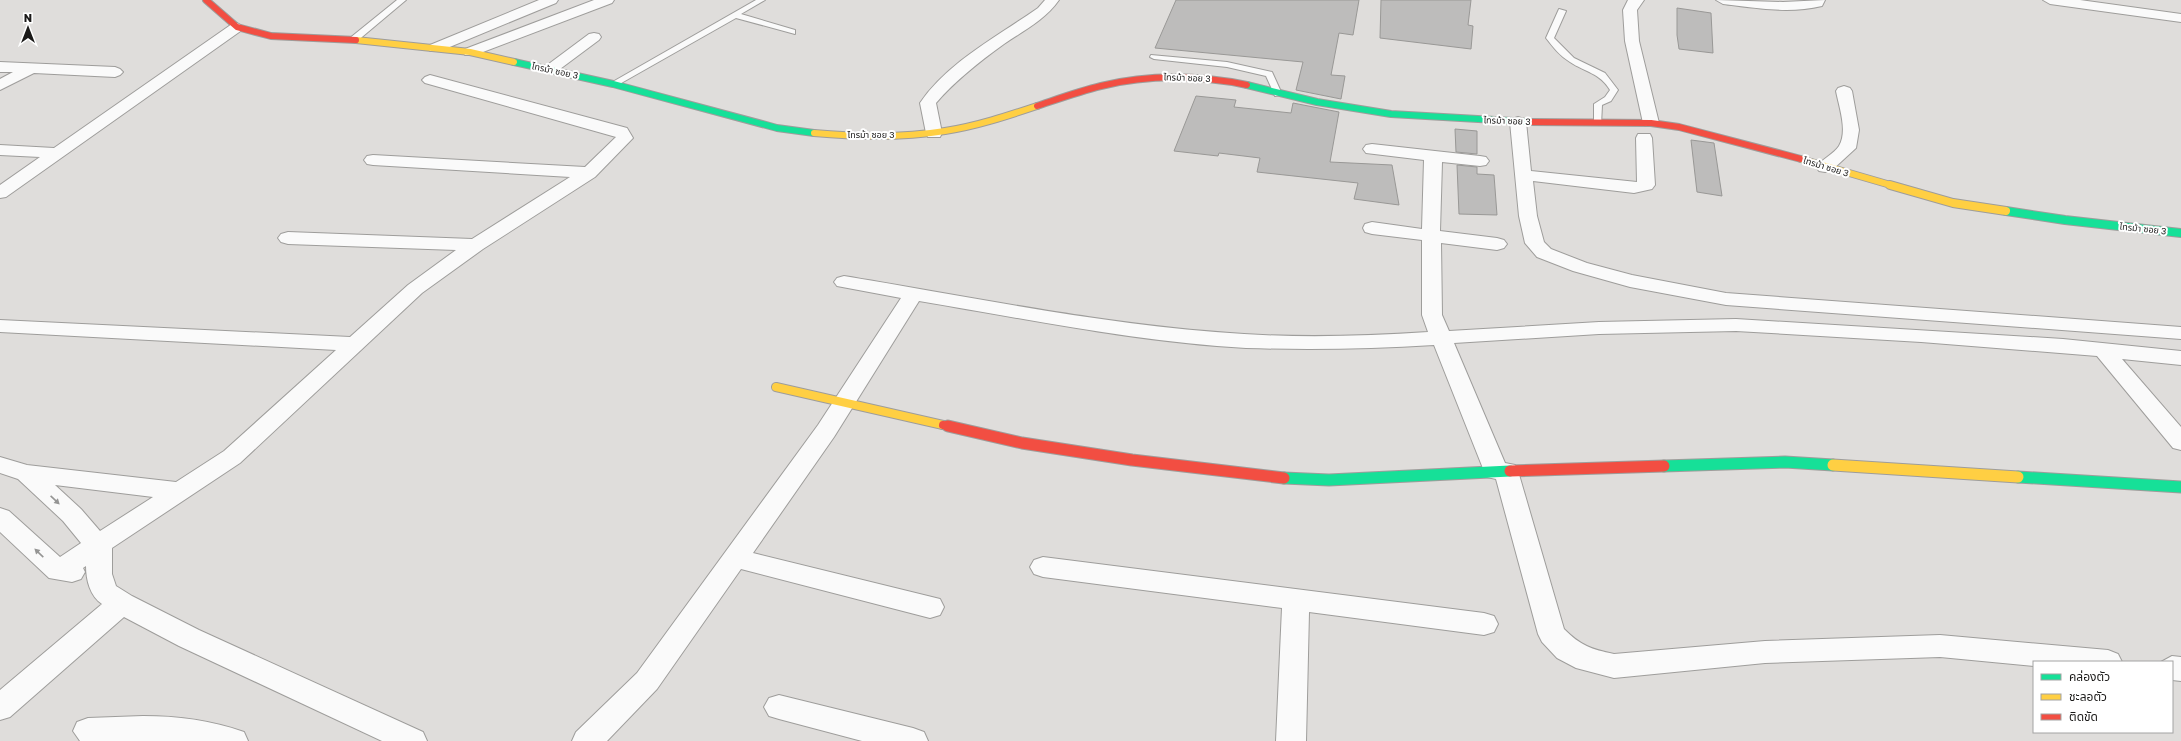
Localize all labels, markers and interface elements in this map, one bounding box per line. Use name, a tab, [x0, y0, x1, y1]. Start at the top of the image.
north arrow	[8, 8, 48, 48]
text: N	[24, 11, 32, 24]
street label: ไทรม้า ซอย 3	[530, 60, 579, 81]
street label: ไทรม้า ซอย 3	[1162, 71, 1211, 84]
street label: ไทรม้า ซอย 3	[1482, 114, 1531, 127]
street label: ไทรม้า ซอย 3	[846, 129, 895, 140]
street label: ไทรม้า ซอย 3	[1801, 154, 1850, 179]
street label: ไทรม้า ซอย 3	[2118, 220, 2167, 236]
one-way arrow	[50, 495, 60, 504]
one-way arrow	[34, 548, 44, 558]
legend	[2033, 661, 2173, 733]
text: คล่องตัว	[2069, 669, 2110, 684]
text: ชะลอตัว	[2069, 689, 2107, 704]
text: ติดขัด	[2069, 709, 2098, 724]

